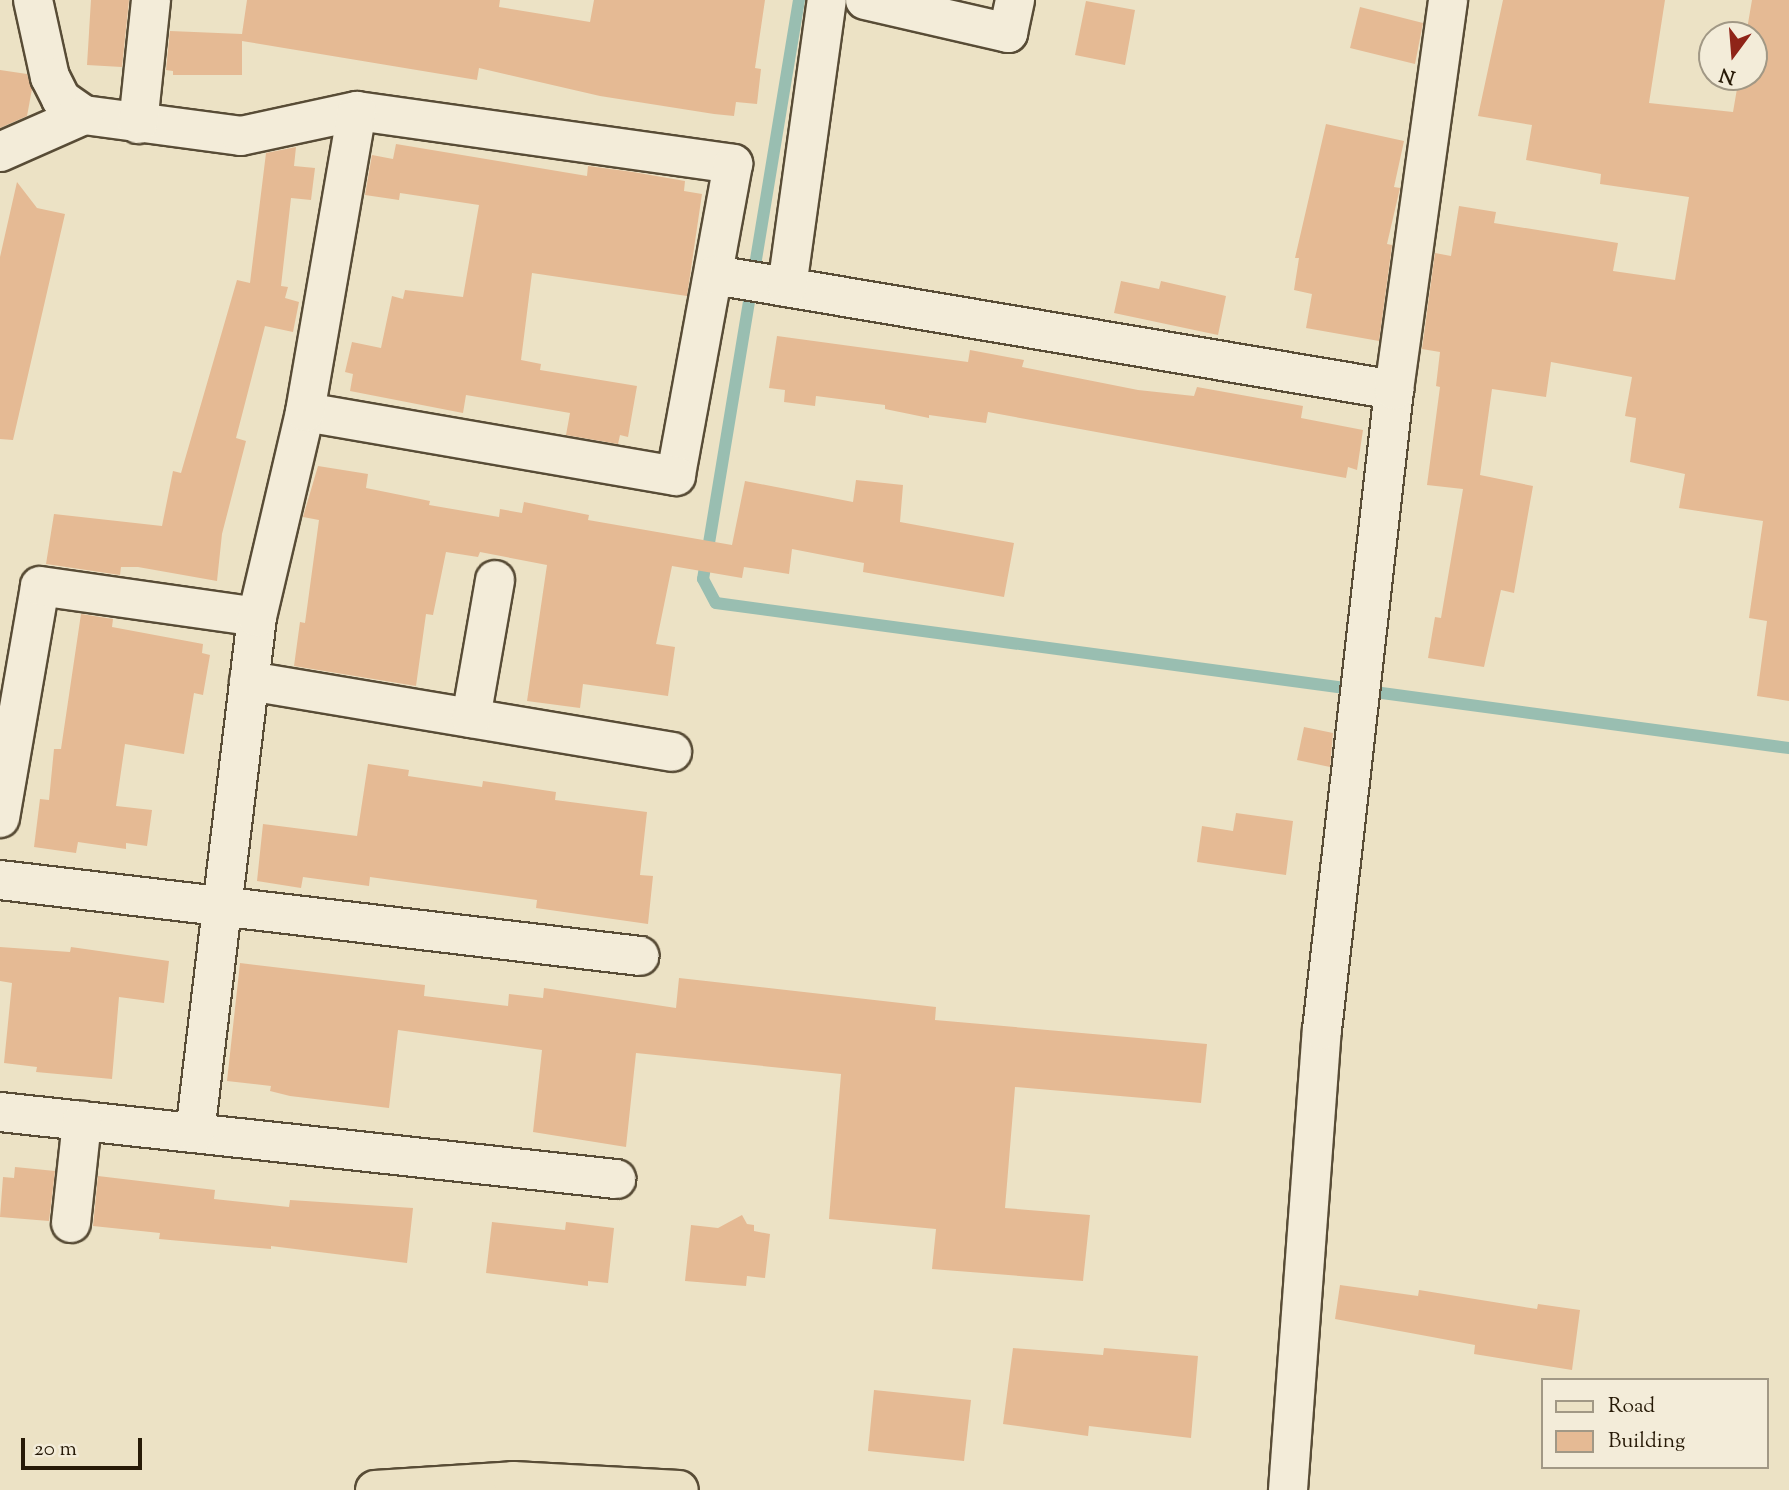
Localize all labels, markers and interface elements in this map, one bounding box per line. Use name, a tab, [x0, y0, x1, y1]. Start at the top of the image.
north arrow	[1698, 21, 1768, 91]
text: N	[1717, 60, 1739, 90]
legend	[1540, 1378, 1768, 1469]
text: Road	[1608, 1392, 1655, 1422]
scale bar	[24, 1424, 145, 1468]
text: Building	[1608, 1427, 1685, 1457]
text: 20 m	[34, 1435, 77, 1465]

